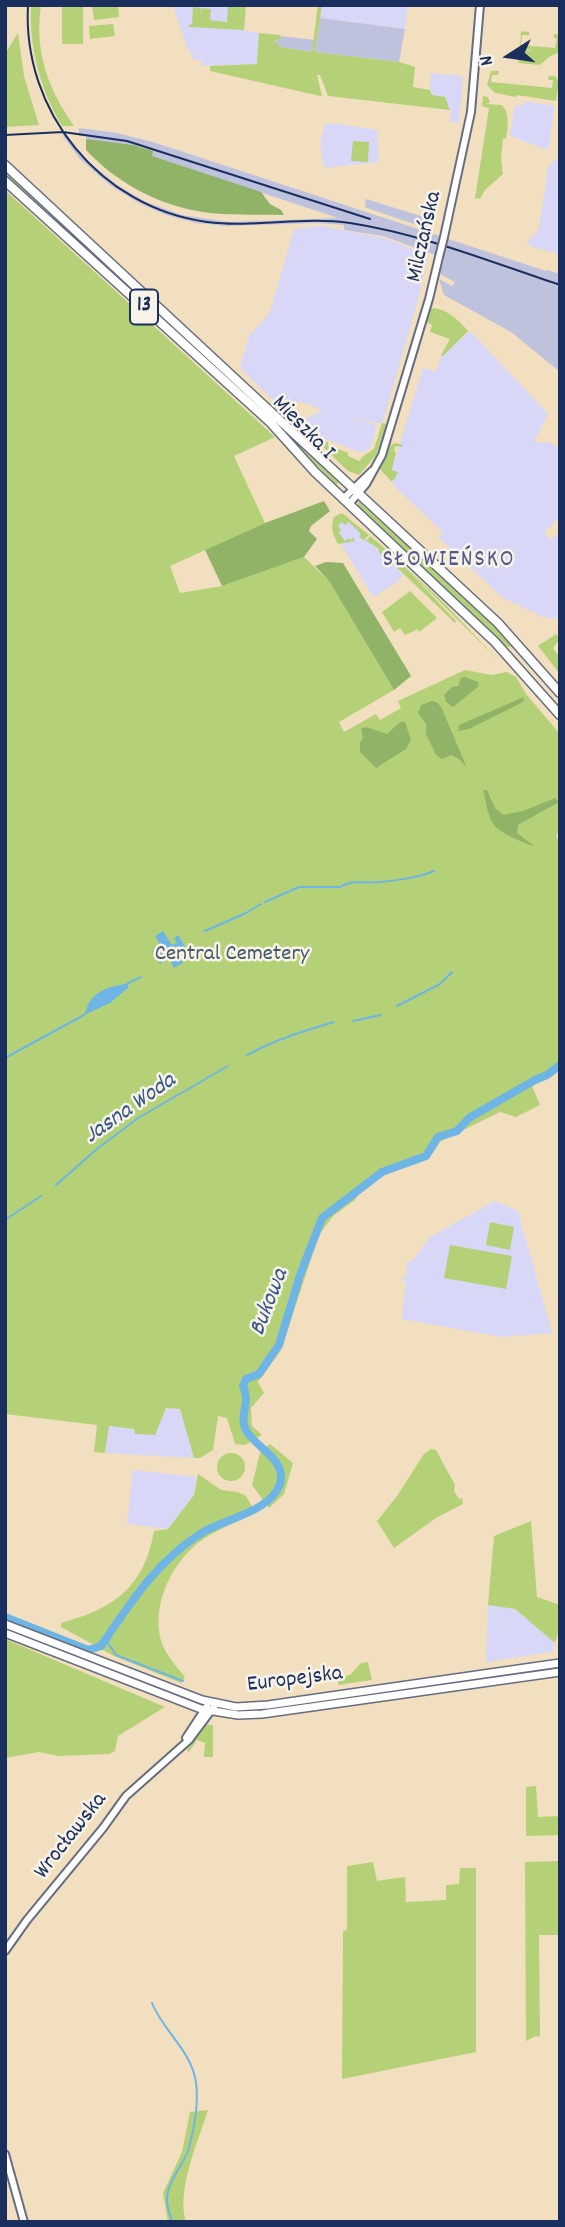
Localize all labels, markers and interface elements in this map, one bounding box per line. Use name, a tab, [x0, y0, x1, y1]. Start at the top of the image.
north arrow	[474, 21, 544, 91]
text: N	[474, 53, 502, 68]
street label: Milczańska	[402, 189, 450, 285]
road number: 13	[130, 290, 158, 324]
street label: Mieszka I	[265, 391, 339, 467]
district label: SŁOWIEŃSKO	[384, 548, 514, 576]
park label: Central Cemetery	[155, 942, 309, 970]
water label: Jasna Woda	[80, 1068, 182, 1152]
water label: Bukowa	[245, 1266, 297, 1340]
street label: Europejska	[246, 1661, 344, 1701]
street label: Wrocławska	[30, 1788, 114, 1886]

